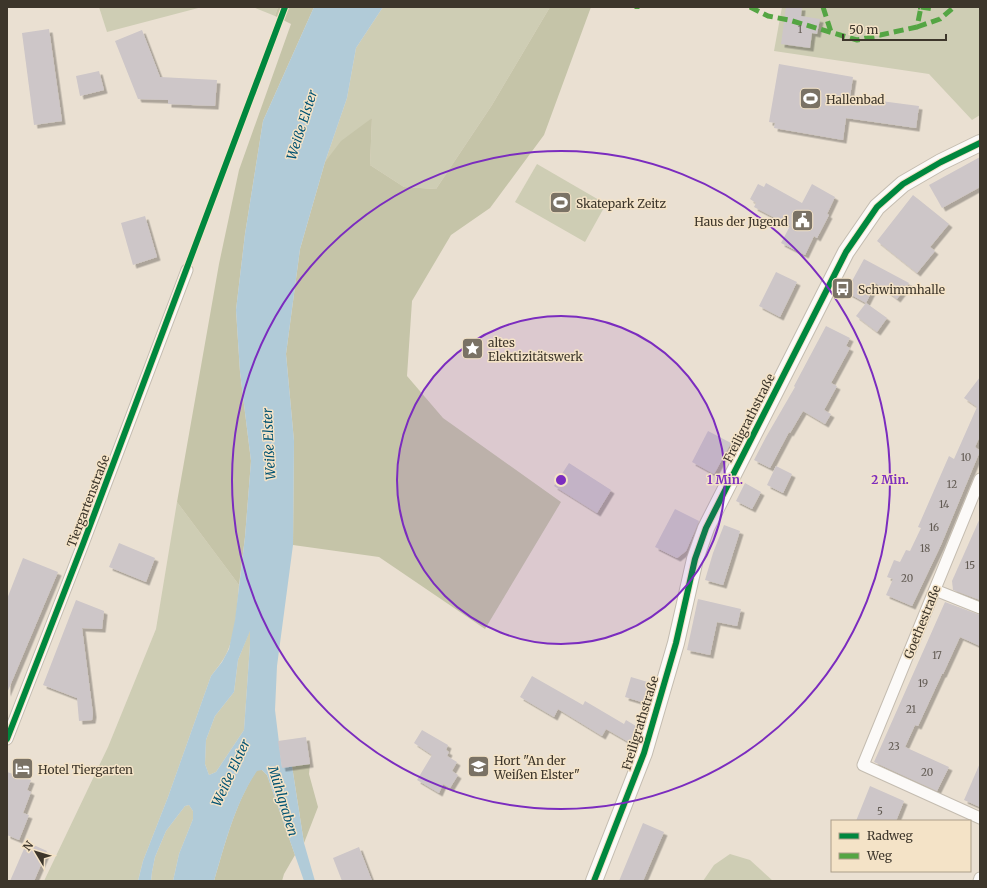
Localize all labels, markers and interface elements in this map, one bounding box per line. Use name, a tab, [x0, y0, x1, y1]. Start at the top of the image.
scale bar	[843, 16, 946, 42]
text: 50 m	[849, 22, 878, 37]
house number: 1	[798, 23, 803, 36]
sports icon: Hallenbad	[798, 86, 824, 112]
water label: Weiße Elster	[283, 87, 321, 162]
place label: Hallenbad	[826, 92, 885, 107]
sports icon: Skatepark Zeitz	[548, 190, 574, 216]
place label: Skatepark Zeitz	[576, 196, 667, 211]
public building icon: Haus der Jugend	[790, 208, 816, 234]
place label: Haus der Jugend	[694, 214, 788, 229]
bus stop icon: Schwimmhalle	[830, 276, 856, 302]
place label: Schwimmhalle	[858, 282, 945, 297]
place label: altes Elektizitätswerk	[488, 335, 583, 364]
place icon: altes Elektizitätswerk	[459, 336, 485, 362]
street label: Freiligrathstraße	[720, 371, 778, 465]
water label: Weiße Elster	[259, 407, 279, 480]
house number: 10	[961, 451, 971, 464]
street label: Tiergartenstraße	[63, 453, 113, 549]
text: 1 Min.	[707, 472, 743, 487]
text: 2 Min.	[871, 472, 909, 487]
centre of rings	[554, 473, 568, 487]
house number: 12	[947, 478, 957, 491]
house number: 14	[939, 498, 949, 511]
house number: 16	[929, 521, 939, 534]
house number: 18	[920, 542, 930, 555]
house number: 15	[965, 559, 975, 572]
house number: 20	[901, 572, 913, 585]
street label: Goethestraße	[900, 583, 944, 661]
house number: 17	[932, 649, 942, 662]
street label: Freiligrathstraße	[619, 674, 661, 772]
house number: 19	[918, 677, 928, 690]
house number: 21	[906, 703, 917, 716]
water label: Weiße Elster	[208, 736, 254, 809]
house number: 23	[888, 740, 900, 753]
place label: Hort "An der Weißen Elster"	[493, 753, 580, 782]
school or university icon: Hort "An der Weißen Elster"	[466, 754, 492, 780]
hotel icon: Hotel Tiergarten	[10, 756, 36, 782]
place label: Hotel Tiergarten	[38, 762, 133, 777]
water label: Mühlgraben	[264, 763, 302, 838]
house number: 20	[921, 766, 933, 779]
house number: 5	[877, 805, 883, 818]
legend	[831, 820, 971, 872]
text: Radweg	[867, 828, 913, 843]
north arrow	[16, 832, 56, 872]
text: N	[20, 838, 36, 854]
text: Weg	[866, 848, 893, 863]

